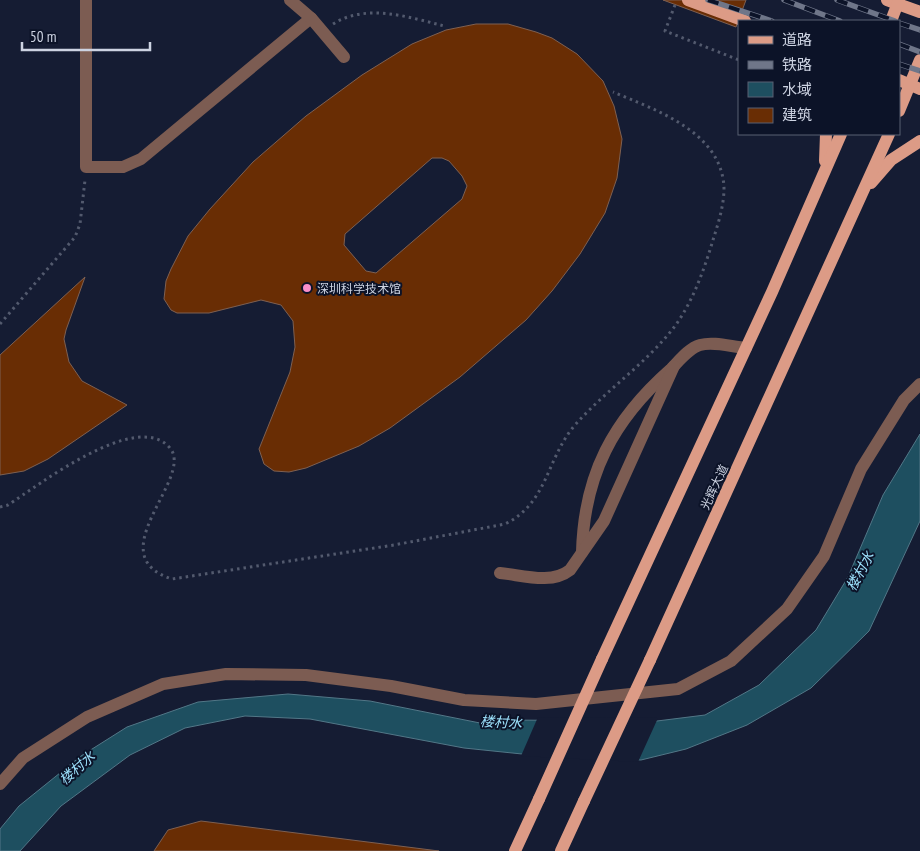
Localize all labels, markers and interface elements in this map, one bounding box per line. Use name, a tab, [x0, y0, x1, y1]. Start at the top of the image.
scale bar	[22, 20, 150, 52]
legend	[738, 20, 900, 135]
text: 50 m	[30, 27, 56, 46]
text: 道路	[782, 30, 812, 49]
text: 铁路	[782, 55, 812, 74]
text: 水域	[782, 80, 812, 99]
text: 建筑	[782, 105, 812, 124]
place label: 深圳科学技术馆	[317, 281, 401, 296]
marker: 深圳科学技术馆	[301, 282, 313, 294]
street label: 光辉大道	[697, 462, 731, 512]
water label: 楼村水	[842, 547, 878, 594]
water label: 楼村水	[480, 712, 523, 732]
water label: 楼村水	[55, 747, 100, 789]

